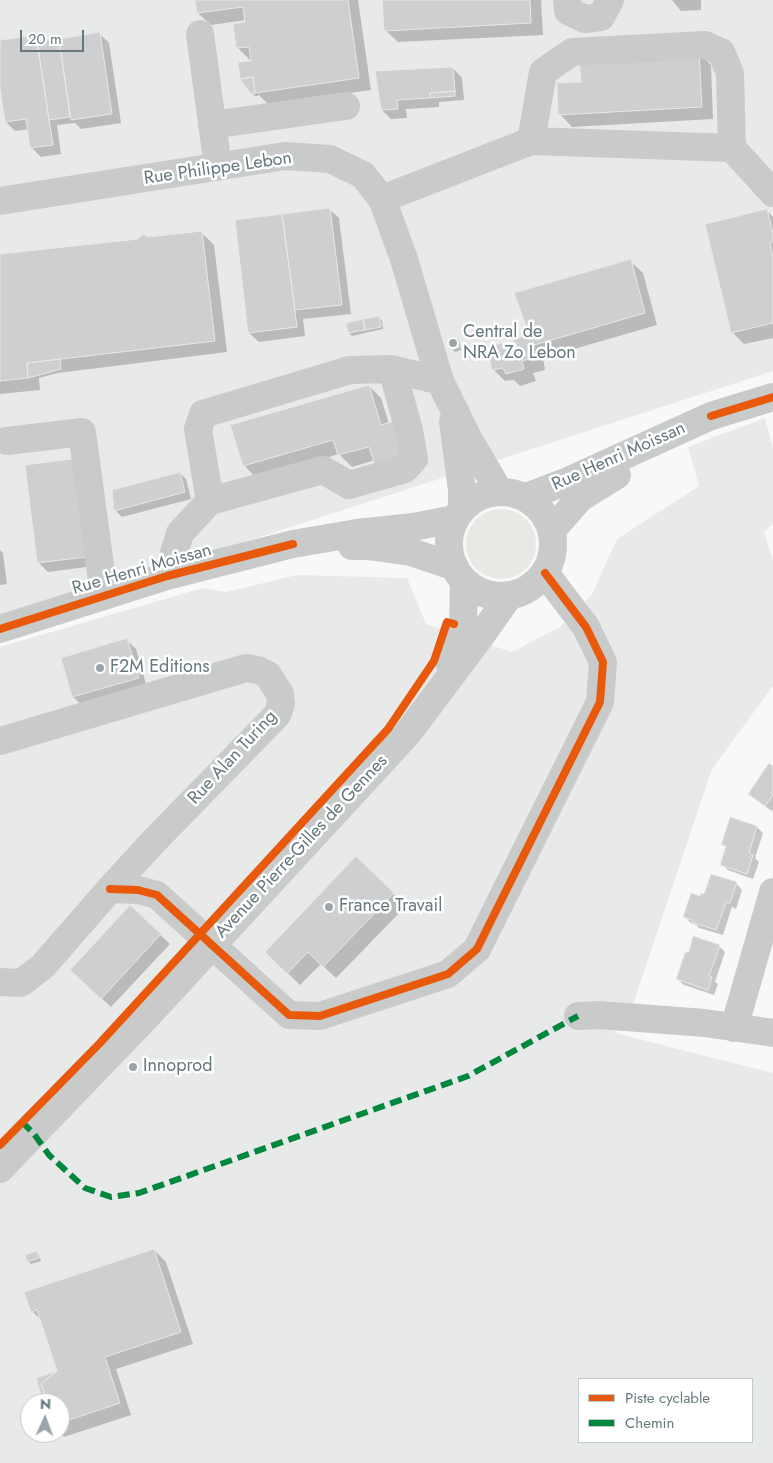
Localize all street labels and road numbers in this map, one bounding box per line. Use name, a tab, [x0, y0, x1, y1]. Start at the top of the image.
street label: Rue Philippe Lebon	[143, 148, 293, 190]
street label: Rue Henri Moissan	[549, 418, 689, 496]
street label: Rue Henri Moissan	[70, 540, 214, 600]
street label: Rue Alan Turing	[184, 707, 282, 809]
street label: Avenue Pierre-Gilles de Gennes	[211, 751, 393, 943]

